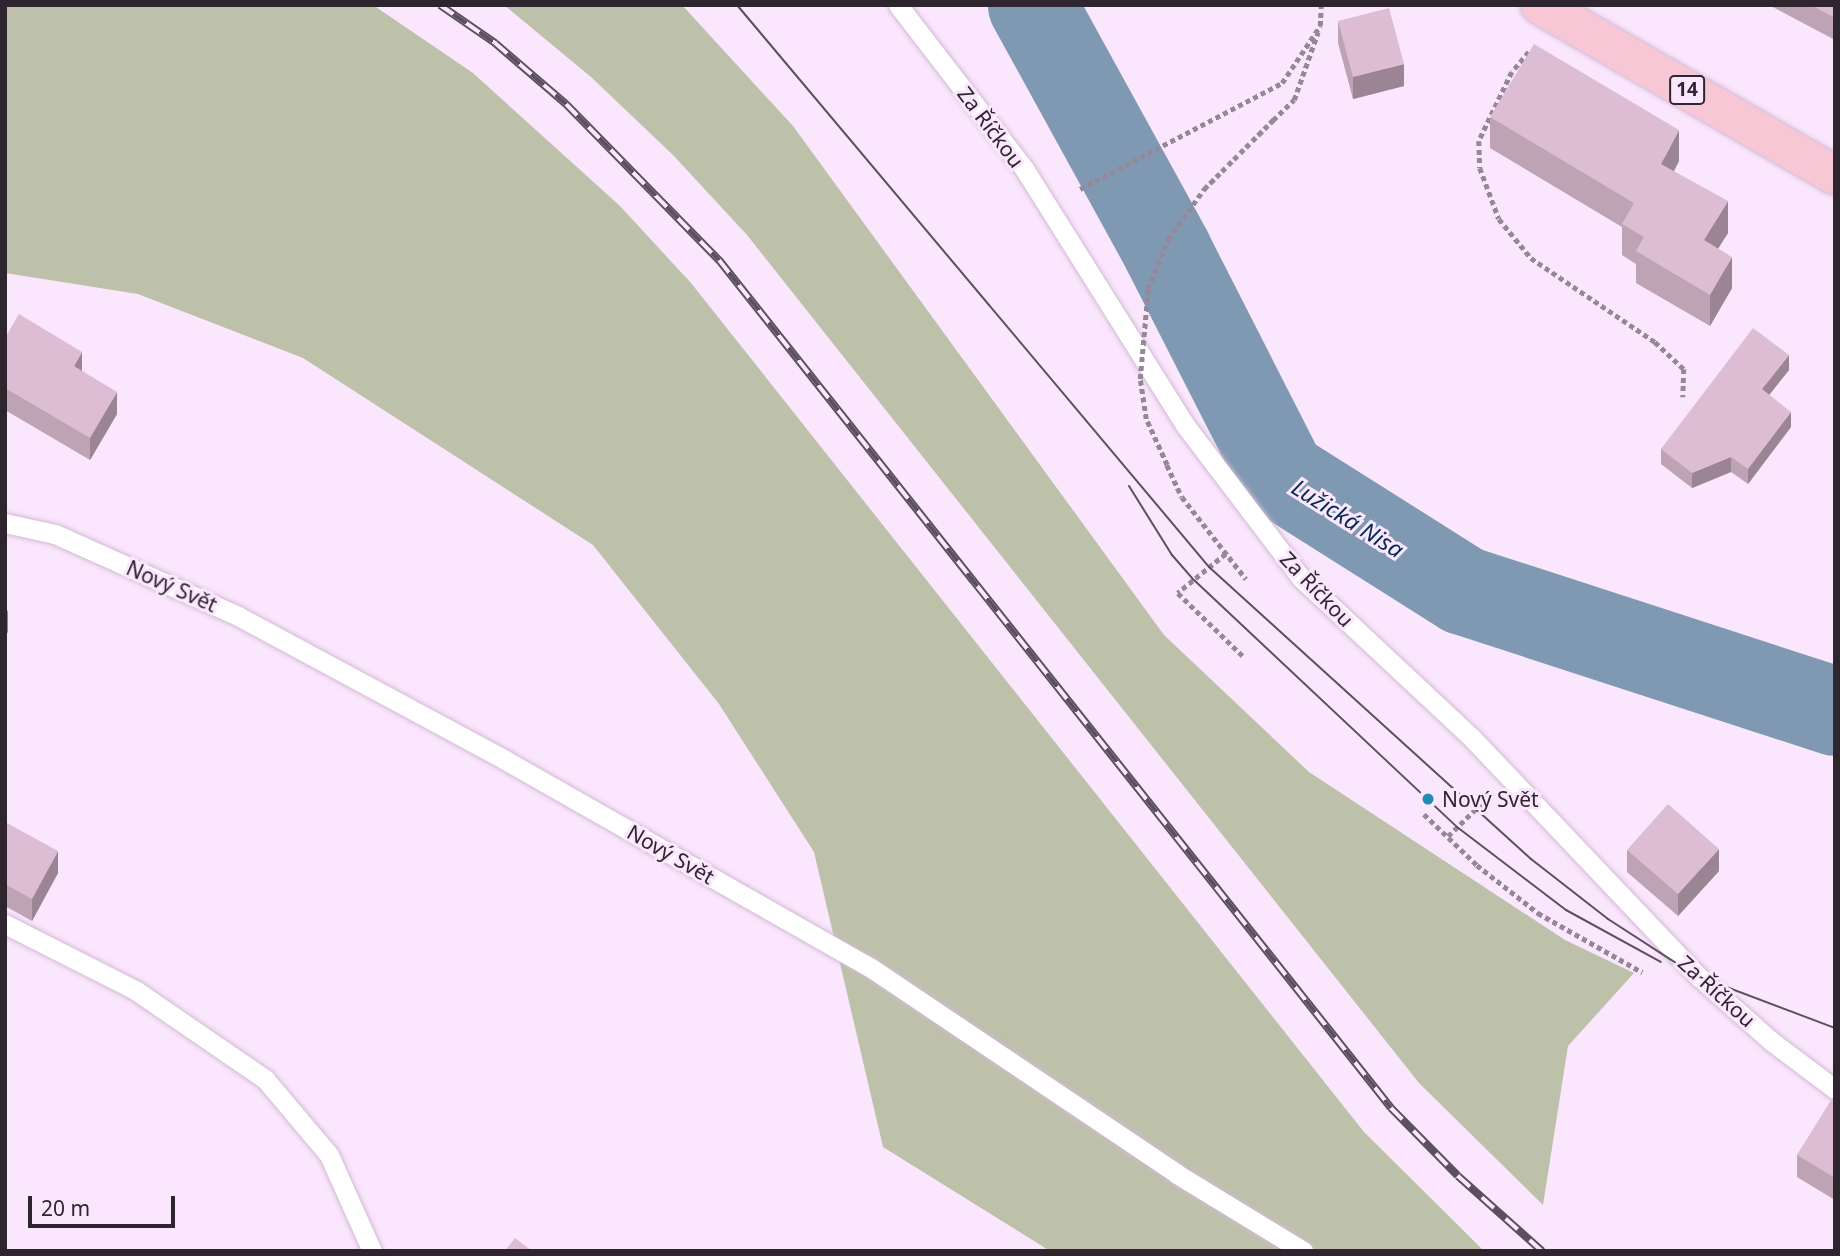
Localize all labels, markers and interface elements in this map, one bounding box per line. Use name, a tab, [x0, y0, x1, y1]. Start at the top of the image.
road number: 14	[1668, 74, 1706, 106]
street label: Za Říčkou	[952, 82, 1030, 172]
water label: Lužická Nisa	[1287, 473, 1409, 563]
street label: Za Říčkou	[1275, 546, 1359, 632]
street label: Nový Svět	[123, 555, 221, 617]
place label: Nový Svět	[1442, 786, 1539, 812]
marker: Nový Svět	[1420, 791, 1436, 807]
street label: Nový Svět	[623, 819, 719, 889]
street label: Za Říčkou	[1673, 950, 1761, 1032]
scale bar	[32, 1182, 178, 1226]
text: 20 m	[41, 1194, 90, 1222]

